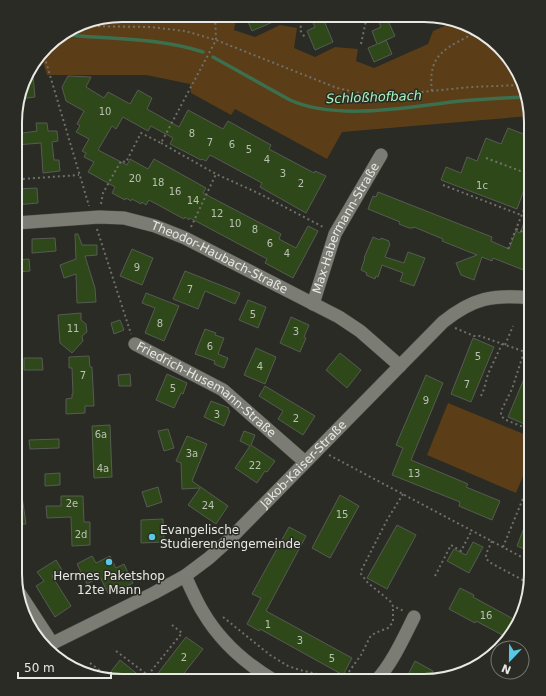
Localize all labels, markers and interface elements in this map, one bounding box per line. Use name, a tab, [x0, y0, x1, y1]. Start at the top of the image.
water label: Schloßhofbach	[326, 88, 422, 106]
house number: 10	[99, 106, 111, 117]
house number: 8	[189, 128, 195, 139]
house number: 7	[207, 137, 213, 148]
house number: 6	[229, 139, 235, 150]
house number: 5	[246, 144, 252, 155]
house number: 4	[264, 154, 270, 165]
street label: Max-Habermann-Straße	[310, 160, 382, 295]
house number: 3	[280, 168, 286, 179]
house number: 20	[129, 173, 141, 184]
house number: 18	[152, 177, 164, 188]
house number: 2	[298, 178, 304, 189]
house number: 1c	[476, 180, 488, 191]
house number: 16	[169, 186, 181, 197]
house number: 14	[187, 195, 199, 206]
house number: 12	[211, 208, 223, 219]
street label: Theodor-Haubach-Straße	[148, 218, 290, 297]
house number: 10	[229, 218, 241, 229]
house number: 8	[252, 224, 258, 235]
house number: 6	[267, 238, 273, 249]
house number: 4	[284, 248, 290, 259]
house number: 9	[134, 262, 140, 273]
house number: 7	[187, 284, 193, 295]
house number: 5	[250, 309, 256, 320]
house number: 8	[157, 318, 163, 329]
house number: 11	[67, 323, 79, 334]
house number: 3	[293, 326, 299, 337]
street label: Friedrich-Husemann-Straße	[134, 339, 279, 440]
house number: 6	[207, 341, 213, 352]
house number: 5	[475, 351, 481, 362]
house number: 4	[257, 361, 263, 372]
house number: 7	[80, 370, 86, 381]
house number: 7	[464, 379, 470, 390]
house number: 5	[170, 383, 176, 394]
house number: 9	[423, 395, 429, 406]
house number: 3	[214, 409, 220, 420]
house number: 2	[293, 413, 299, 424]
street label: Jakob-Kaiser-Straße	[257, 418, 349, 511]
house number: 6a	[95, 429, 107, 440]
house number: 3a	[186, 448, 198, 459]
house number: 22	[249, 460, 261, 471]
house number: 4a	[97, 463, 109, 474]
house number: 13	[408, 468, 420, 479]
house number: 2e	[66, 498, 78, 509]
house number: 24	[202, 500, 214, 511]
house number: 15	[336, 509, 348, 520]
place label: Evangelische Studierendengemeinde	[160, 523, 301, 551]
house number: 2d	[75, 529, 87, 540]
marker: Evangelische Studierendengemeinde	[147, 532, 157, 542]
marker: Hermes Paketshop 12te Mann	[104, 557, 114, 567]
place label: Hermes Paketshop 12te Mann	[53, 569, 165, 597]
house number: 16	[480, 610, 492, 621]
house number: 1	[265, 619, 271, 630]
house number: 3	[297, 635, 303, 646]
north arrow	[490, 640, 530, 680]
house number: 2	[181, 652, 187, 663]
house number: 5	[329, 653, 335, 664]
scale bar	[18, 654, 111, 680]
text: 50 m	[24, 661, 55, 675]
text: N	[500, 661, 513, 677]

